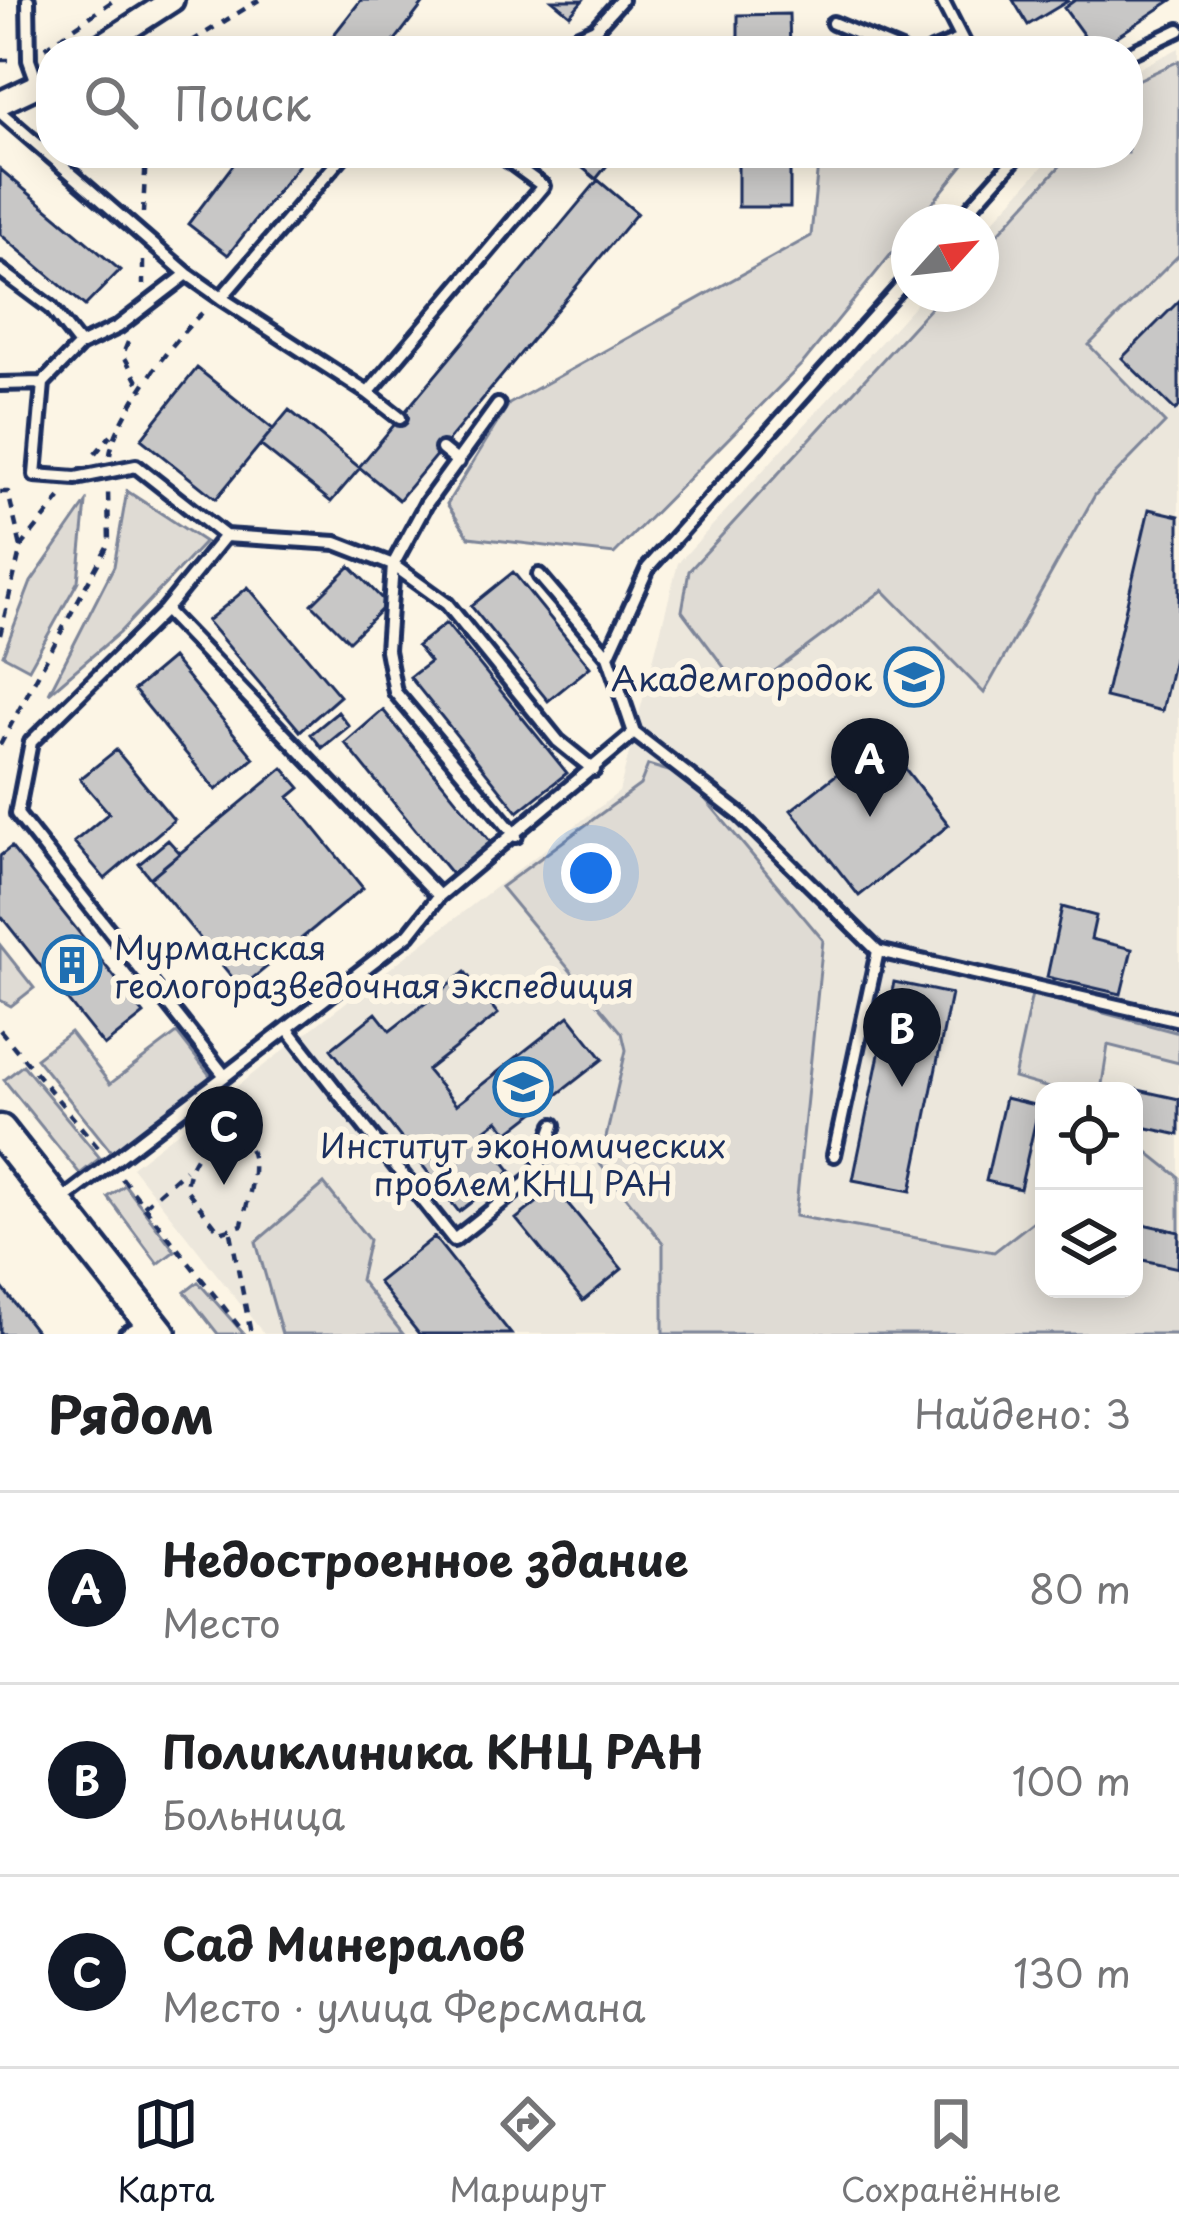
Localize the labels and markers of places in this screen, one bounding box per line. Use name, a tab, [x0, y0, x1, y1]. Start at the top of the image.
school or university icon: Академгородок	[883, 646, 945, 708]
place label: Академгородок	[611, 652, 872, 702]
pin: A	[831, 718, 909, 817]
place label: Мурманская геологоразведочная экспедиция	[114, 921, 634, 1009]
building icon: Мурманская геологоразведочная экспедиция	[41, 934, 103, 996]
pin: B	[863, 988, 941, 1087]
school or university icon: Институт экономических проблем КНЦ РАН	[492, 1056, 554, 1118]
pin: C	[185, 1086, 263, 1185]
place label: Институт экономических проблем КНЦ РАН	[320, 1119, 726, 1207]

